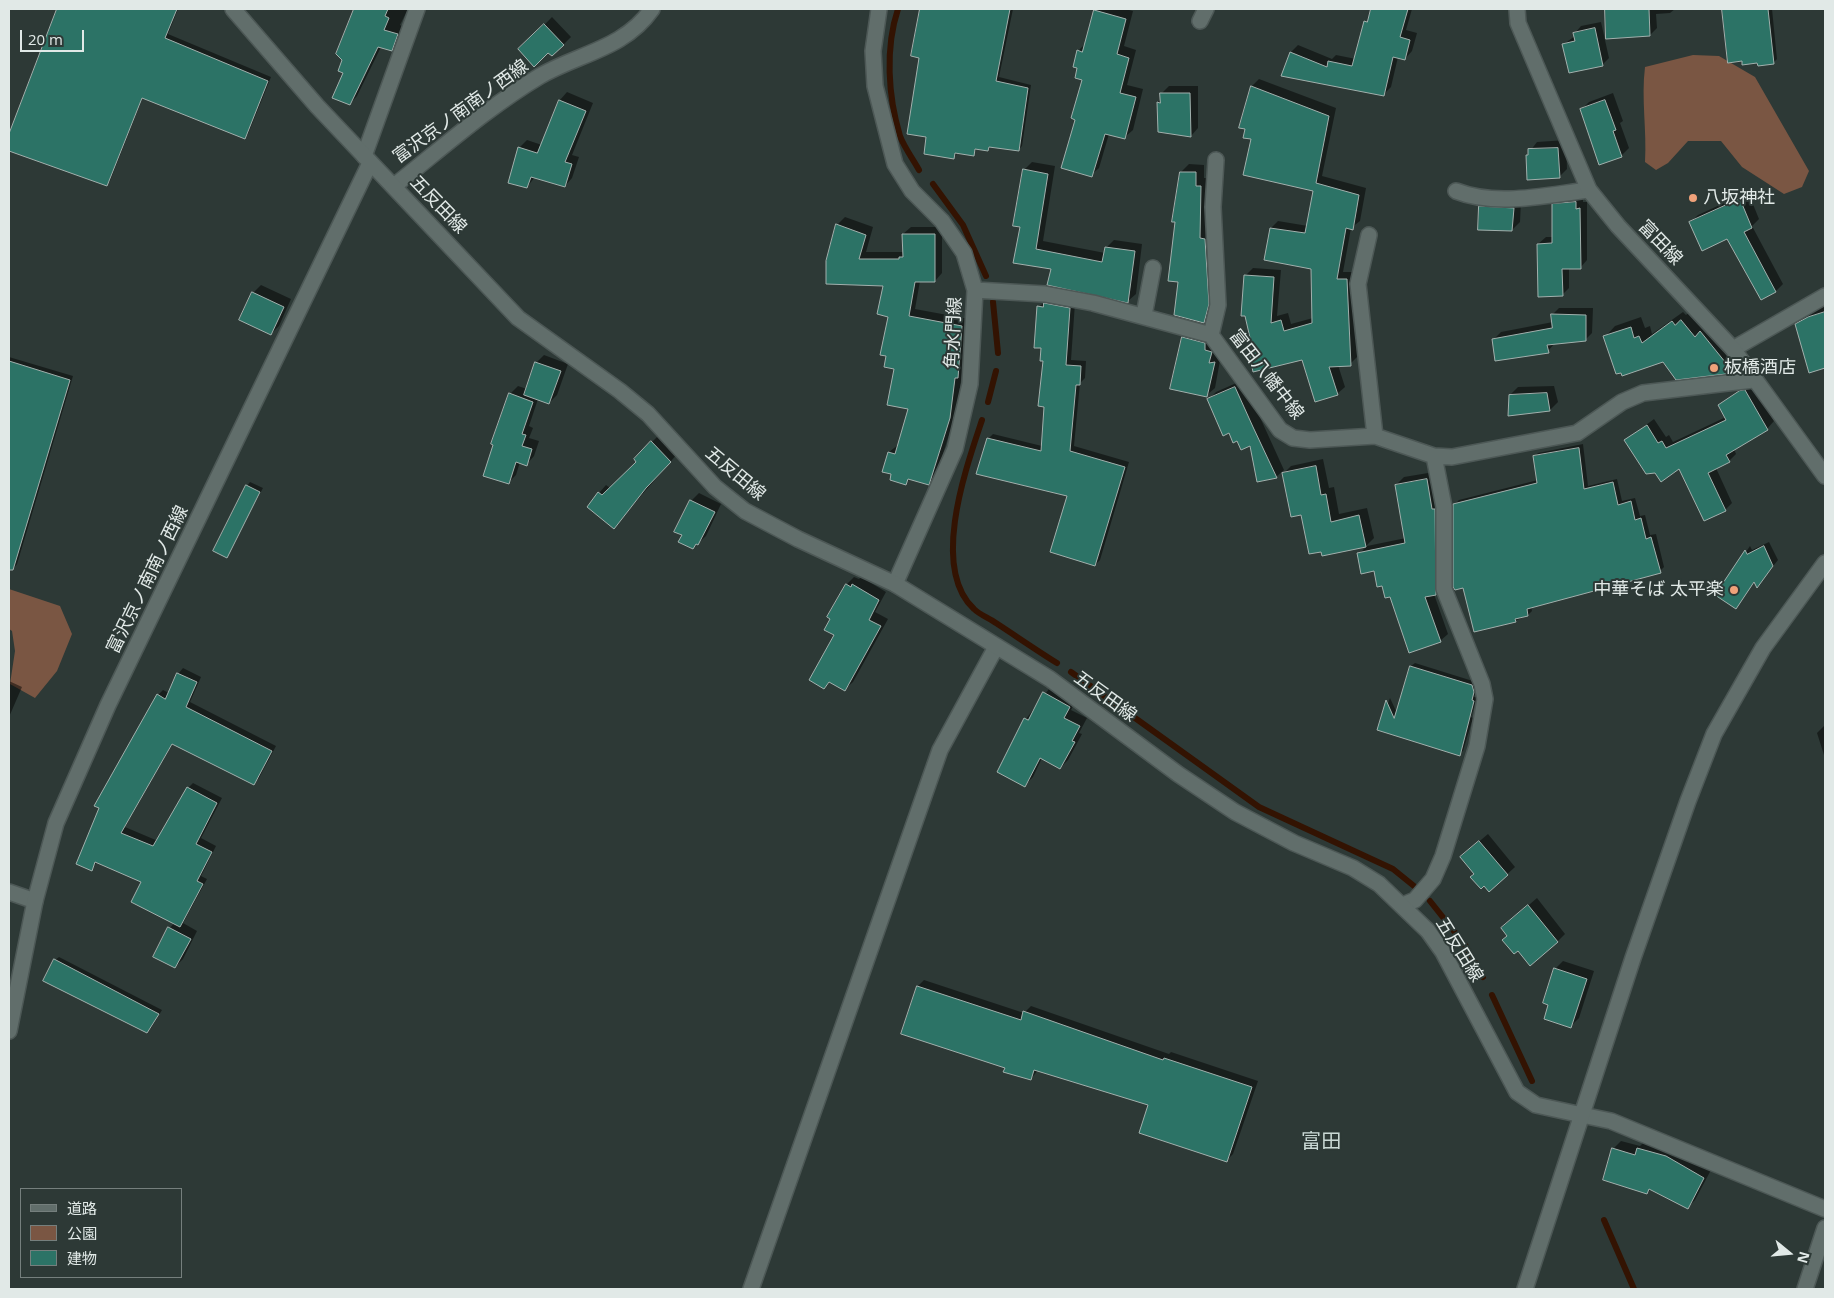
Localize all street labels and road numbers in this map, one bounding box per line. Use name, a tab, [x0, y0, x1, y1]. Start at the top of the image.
street label: 富沢京ノ南南ノ西線	[389, 56, 533, 168]
street label: 五反田線	[405, 172, 471, 238]
street label: 富田線	[1633, 216, 1687, 270]
street label: 角水門線	[941, 296, 967, 370]
street label: 富田八幡中線	[1224, 326, 1308, 424]
street label: 五反田線	[700, 443, 770, 505]
street label: 富沢京ノ南南ノ西線	[103, 502, 193, 658]
street label: 五反田線	[1070, 667, 1140, 727]
street label: 五反田線	[1431, 914, 1487, 986]

